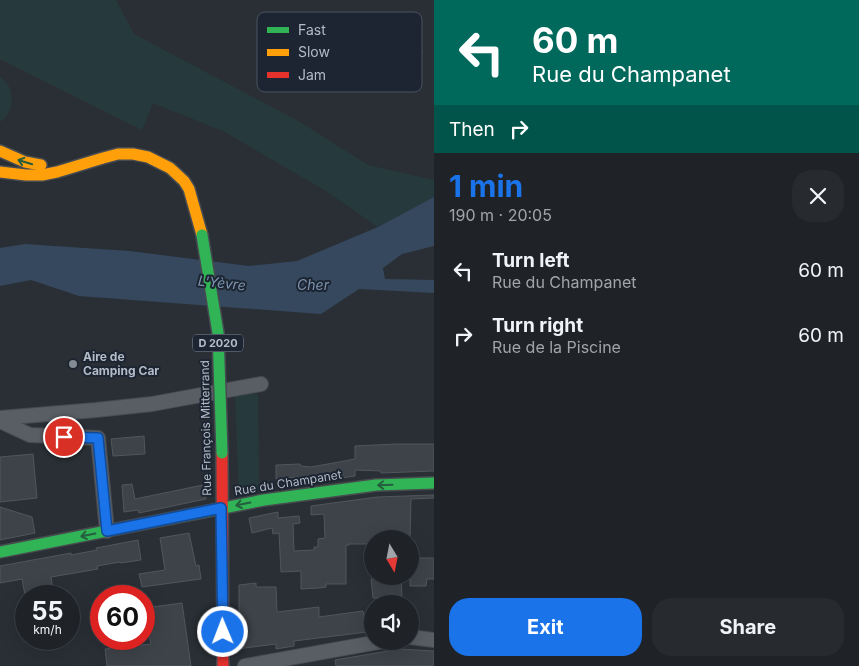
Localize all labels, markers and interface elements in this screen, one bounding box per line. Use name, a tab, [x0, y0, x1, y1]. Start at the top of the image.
legend	[257, 12, 422, 92]
text: 60 m	[532, 19, 619, 61]
icon: left	[449, 20, 514, 85]
text: Fast	[298, 21, 326, 38]
text: Slow	[298, 43, 330, 60]
text: Rue du Champanet	[532, 61, 731, 87]
text: Jam	[298, 66, 326, 83]
icon: right	[505, 115, 533, 143]
text: Then	[449, 118, 495, 141]
one-way arrow	[18, 157, 34, 166]
text: 1 min	[449, 168, 523, 204]
button: close	[792, 170, 844, 222]
text: 190 m · 20:05	[449, 205, 552, 225]
text: Turn left	[492, 249, 570, 272]
icon: left	[449, 257, 477, 285]
text: 60 m	[798, 259, 844, 282]
water label: L'Yèvre	[197, 272, 247, 293]
text: Rue du Champanet	[492, 272, 636, 292]
water label: Cher	[297, 276, 330, 293]
text: Turn right	[492, 314, 583, 337]
icon: right	[449, 322, 477, 350]
text: 60 m	[798, 324, 844, 347]
road number: D 2020	[193, 334, 243, 352]
text: Rue de la Piscine	[492, 337, 621, 357]
place label: Aire de Camping Car	[83, 349, 159, 378]
marker: Aire de Camping Car	[67, 358, 79, 370]
street label: Rue François Mitterrand	[197, 360, 214, 496]
pin	[43, 416, 85, 458]
icon: arrive	[50, 423, 78, 451]
street label: Rue du Champanet	[233, 467, 343, 498]
one-way arrow	[378, 480, 394, 489]
one-way arrow	[235, 499, 251, 509]
north arrow	[364, 530, 419, 585]
map controls	[364, 530, 419, 650]
one-way arrow	[80, 531, 96, 540]
speed limit sign: 60	[90, 585, 155, 650]
button: sound	[364, 595, 419, 650]
text: 55	[32, 596, 63, 626]
button: Exit	[449, 598, 642, 656]
button: Share	[652, 598, 844, 656]
position arrow	[196, 605, 248, 657]
text: km/h	[33, 622, 62, 637]

